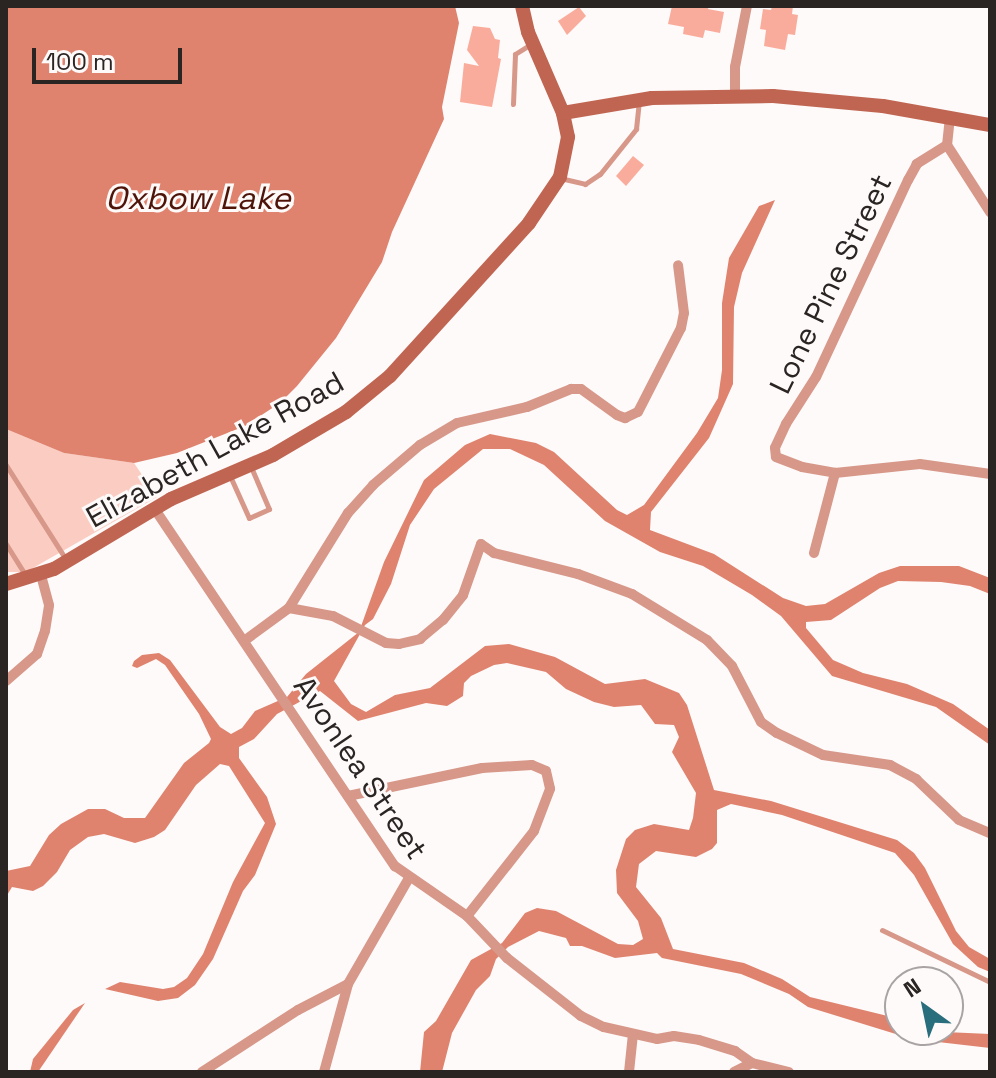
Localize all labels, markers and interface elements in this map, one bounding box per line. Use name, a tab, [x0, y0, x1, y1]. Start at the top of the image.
scale bar	[36, 32, 186, 82]
text: 100 m	[46, 46, 114, 77]
street label: Lone Pine Street	[762, 168, 900, 400]
water label: Oxbow Lake	[105, 179, 291, 217]
street label: Elizabeth Lake Road	[80, 364, 350, 536]
street label: Avonlea Street	[286, 670, 434, 866]
north arrow	[884, 966, 964, 1046]
text: N	[898, 972, 926, 1003]

